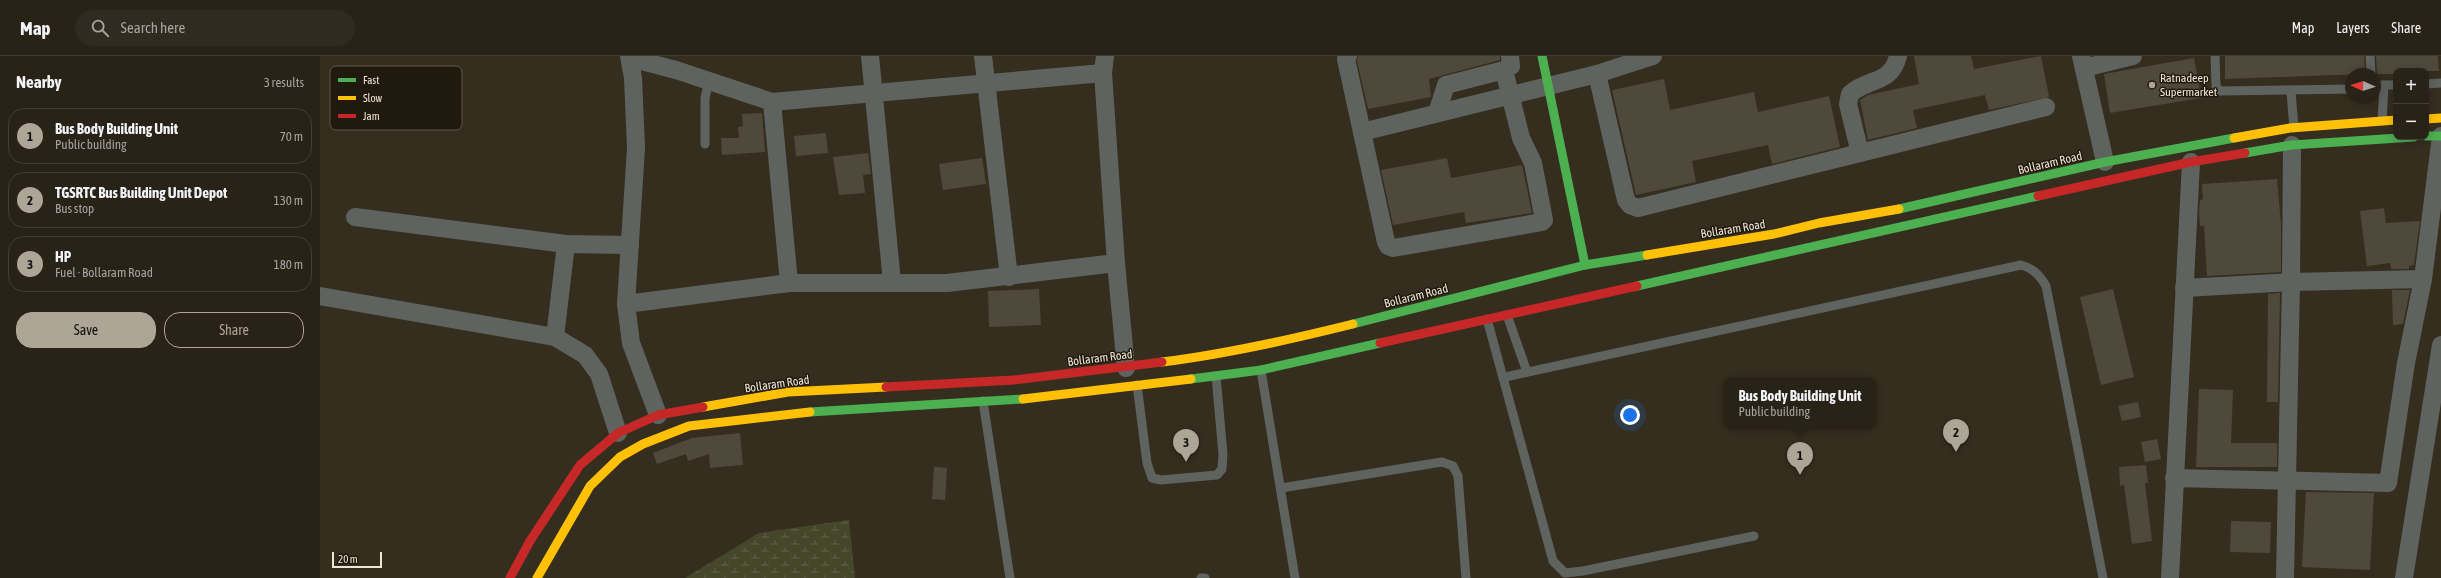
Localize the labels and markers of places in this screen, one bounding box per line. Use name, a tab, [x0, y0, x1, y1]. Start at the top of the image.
place label: Ratnadeep Supermarket	[2160, 71, 2218, 99]
marker: Ratnadeep Supermarket	[2147, 80, 2157, 90]
pin: 2	[1943, 419, 1969, 452]
pin: 3	[1173, 429, 1199, 462]
pin: 1	[1787, 442, 1813, 475]

